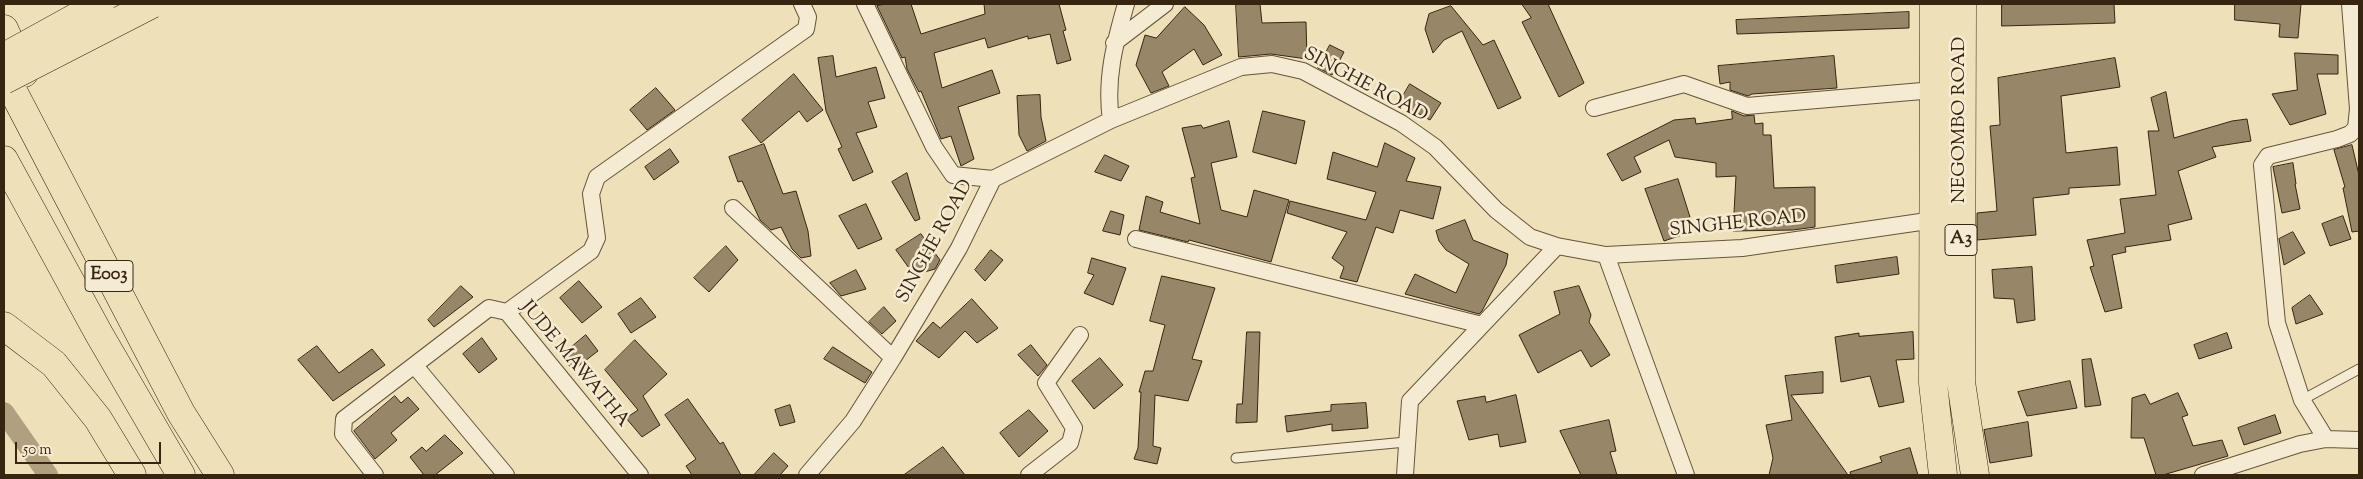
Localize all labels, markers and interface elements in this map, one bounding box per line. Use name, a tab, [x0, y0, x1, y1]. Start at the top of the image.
street label: NEGOMBO ROAD	[1950, 37, 1972, 203]
street label: SINGHE ROAD	[1299, 44, 1431, 128]
street label: SINGHE ROAD	[893, 176, 979, 308]
street label: SINGHE ROAD	[1668, 206, 1808, 244]
road number: A3	[1945, 224, 1977, 256]
road number: E003	[85, 260, 133, 292]
street label: JUDE MAWATHA	[515, 297, 633, 433]
scale bar	[18, 432, 164, 464]
text: 50 m	[23, 440, 52, 461]

